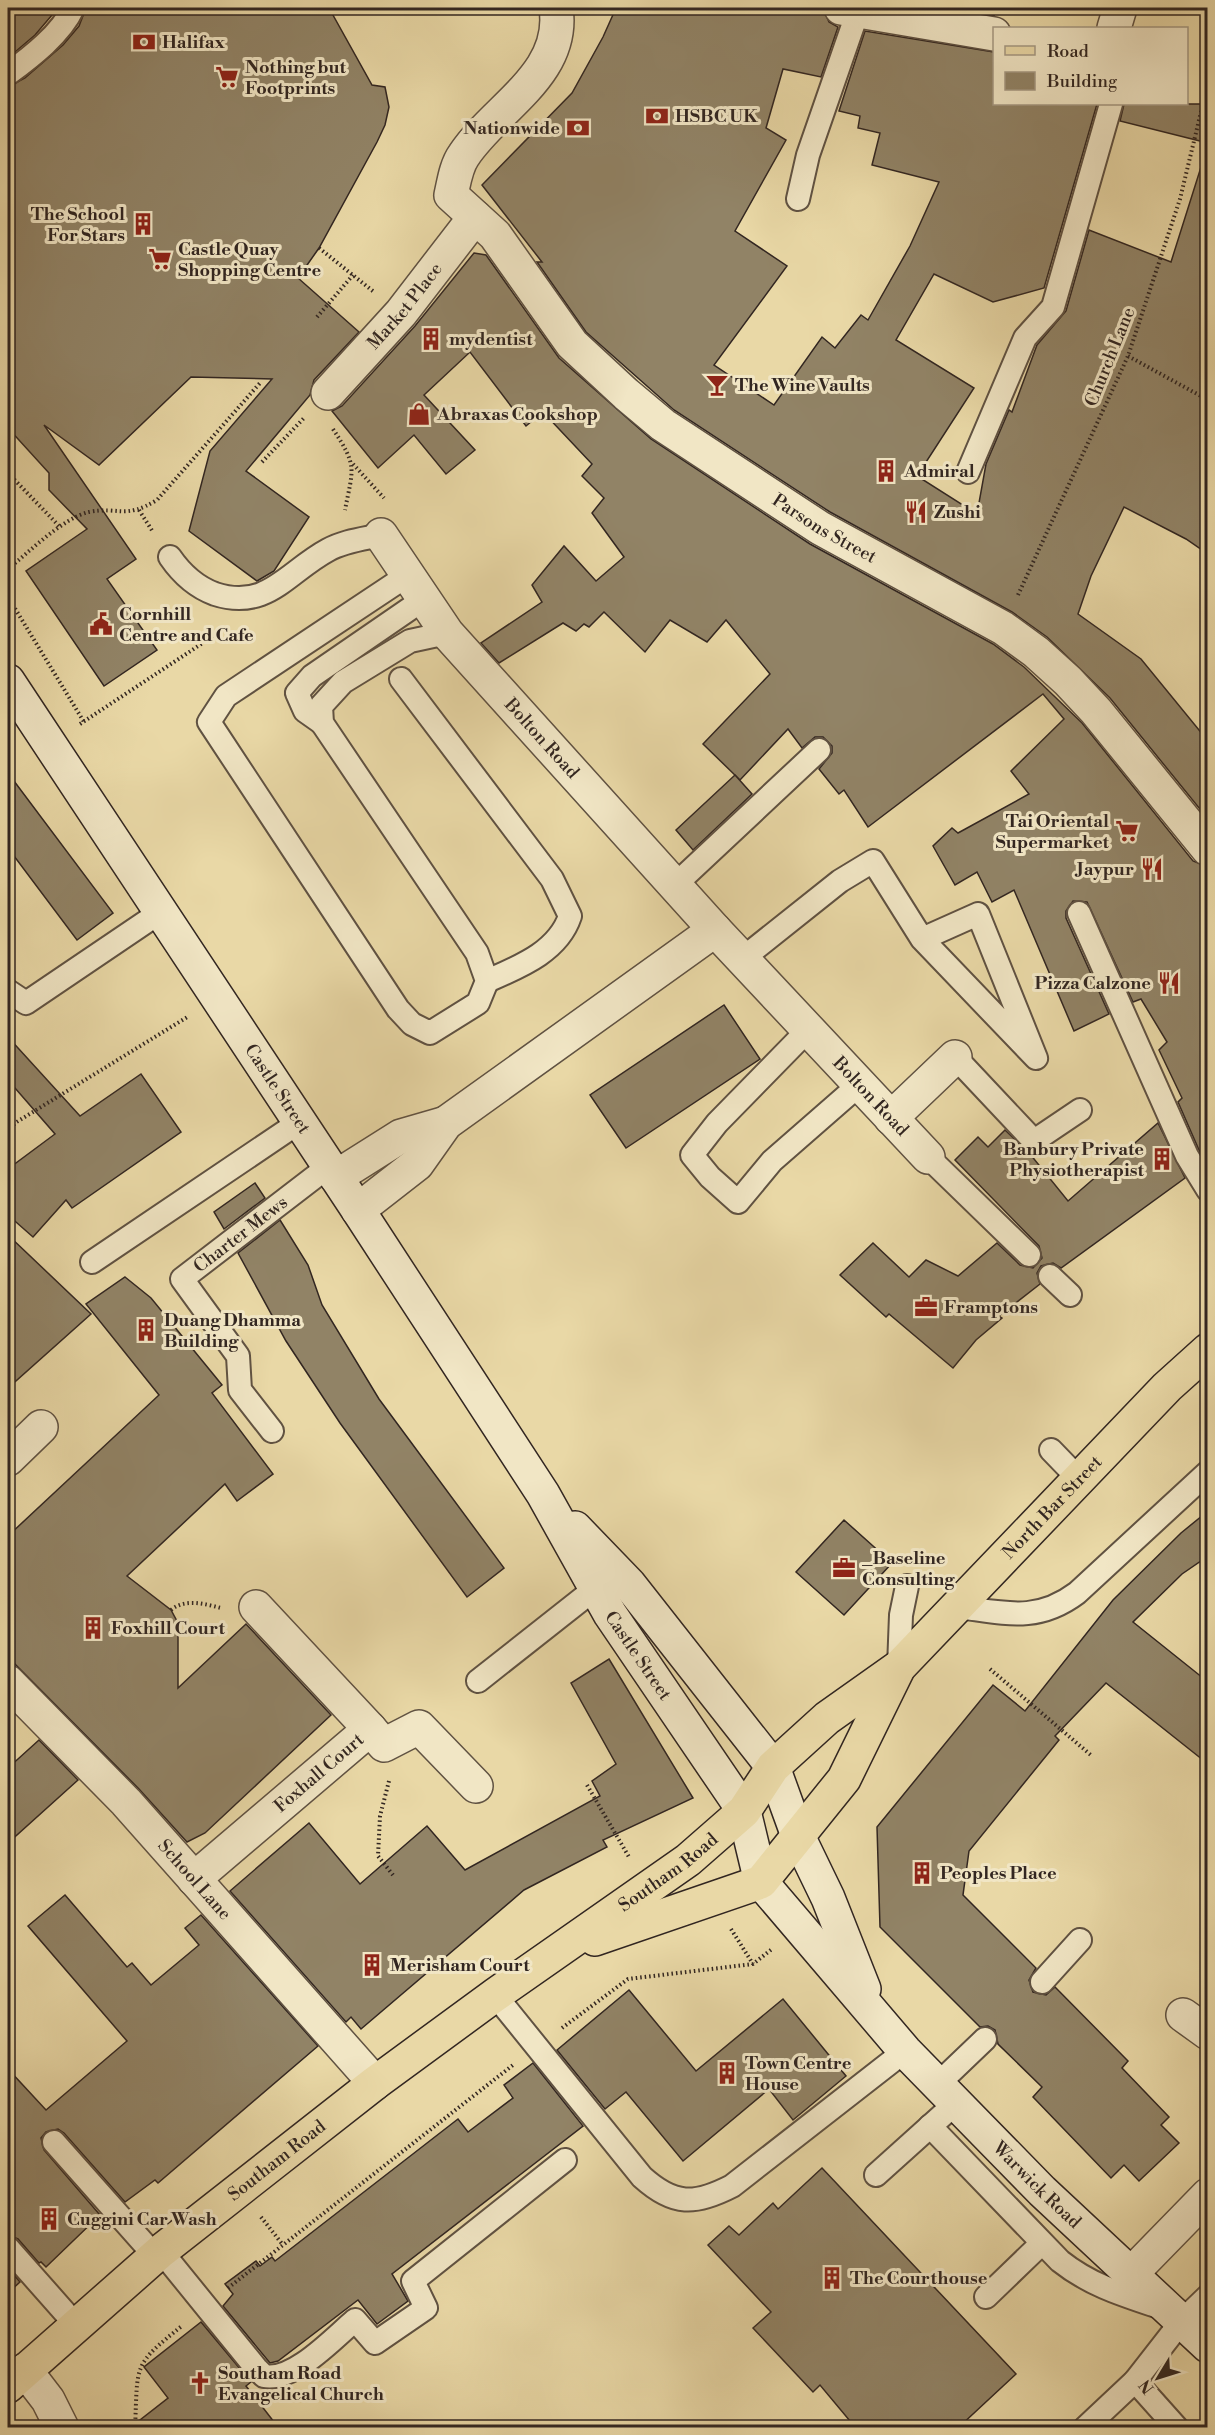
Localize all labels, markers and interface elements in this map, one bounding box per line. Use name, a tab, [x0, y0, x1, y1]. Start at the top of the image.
legend	[993, 27, 1188, 105]
bank icon: Halifax	[131, 29, 157, 55]
place label: Halifax	[162, 31, 225, 54]
text: Road	[1047, 40, 1090, 63]
place label: Nothing but Footprints	[245, 56, 347, 100]
supermarket icon: Nothing but Footprints	[214, 64, 240, 90]
text: Building	[1046, 70, 1118, 93]
bank icon: HSBC UK	[644, 103, 670, 129]
place label: HSBC UK	[675, 105, 758, 128]
bank icon: Nationwide	[565, 115, 591, 141]
place label: Nationwide	[463, 117, 560, 140]
place label: The School For Stars	[31, 203, 125, 247]
building icon: The School For Stars	[130, 211, 156, 237]
place label: Castle Quay Shopping Centre	[178, 238, 322, 282]
supermarket icon: Castle Quay Shopping Centre	[147, 246, 173, 272]
street label: Market Place	[362, 258, 447, 354]
street label: Church Lane	[1080, 304, 1140, 410]
building icon: mydentist	[418, 326, 444, 352]
place label: mydentist	[449, 328, 533, 351]
bar icon: The Wine Vaults	[704, 372, 730, 398]
place label: The Wine Vaults	[735, 374, 870, 397]
shop icon: Abraxas Cookshop	[406, 401, 432, 427]
place label: Abraxas Cookshop	[436, 403, 598, 426]
building icon: Admiral	[873, 458, 899, 484]
place label: Admiral	[903, 460, 975, 483]
street label: Parsons Street	[768, 488, 881, 569]
restaurant icon: Zushi	[903, 499, 929, 525]
place label: Zushi	[934, 501, 981, 524]
place label: Cornhill Centre and Cafe	[119, 603, 254, 647]
public building icon: Cornhill Centre and Cafe	[88, 611, 114, 637]
street label: Bolton Road	[499, 693, 585, 784]
place label: Tai Oriental Supermarket	[995, 810, 1110, 854]
supermarket icon: Tai Oriental Supermarket	[1114, 818, 1140, 844]
restaurant icon: Jaypur	[1139, 856, 1165, 882]
place label: Jaypur	[1074, 858, 1134, 881]
restaurant icon: Pizza Calzone	[1156, 970, 1182, 996]
place label: Pizza Calzone	[1035, 972, 1151, 995]
street label: Castle Street	[240, 1039, 316, 1139]
street label: Bolton Road	[827, 1051, 914, 1141]
place label: Banbury Private Physiotherapist	[1003, 1138, 1145, 1182]
building icon: Banbury Private Physiotherapist	[1149, 1146, 1175, 1172]
street label: Charter Mews	[189, 1190, 292, 1278]
office icon: Framptons	[913, 1294, 939, 1320]
place label: Framptons	[944, 1296, 1038, 1319]
place label: Duang Dhamma Building	[164, 1309, 301, 1353]
building icon: Duang Dhamma Building	[133, 1317, 159, 1343]
street label: North Bar Street	[997, 1450, 1107, 1564]
place label: _Baseline Consulting	[862, 1547, 955, 1591]
office icon: _Baseline Consulting	[831, 1555, 857, 1581]
street label: Castle Street	[600, 1606, 677, 1705]
building icon: Foxhill Court	[80, 1615, 106, 1641]
place label: Foxhill Court	[111, 1617, 225, 1640]
street label: Foxhall Court	[269, 1727, 369, 1817]
street label: Southam Road	[614, 1827, 723, 1917]
street label: School Lane	[153, 1834, 237, 1925]
building icon: Peoples Place	[909, 1860, 935, 1886]
place label: Peoples Place	[940, 1862, 1057, 1885]
building icon: Merisham Court	[359, 1952, 385, 1978]
place label: Merisham Court	[390, 1954, 530, 1977]
place label: Town Centre House	[745, 2052, 852, 2096]
building icon: Town Centre House	[714, 2060, 740, 2086]
street label: Southam Road	[223, 2114, 331, 2206]
street label: Warwick Road	[987, 2136, 1087, 2234]
building icon: Cuggini Car Wash	[36, 2206, 62, 2232]
place label: Cuggini Car Wash	[67, 2208, 217, 2231]
building icon: The Courthouse	[819, 2265, 845, 2291]
place label: The Courthouse	[850, 2267, 988, 2290]
north arrow	[1128, 2348, 1188, 2408]
place label: Southam Road Evangelical Church	[218, 2362, 384, 2406]
church icon: Southam Road Evangelical Church	[187, 2370, 213, 2396]
text: N	[1135, 2375, 1159, 2398]

